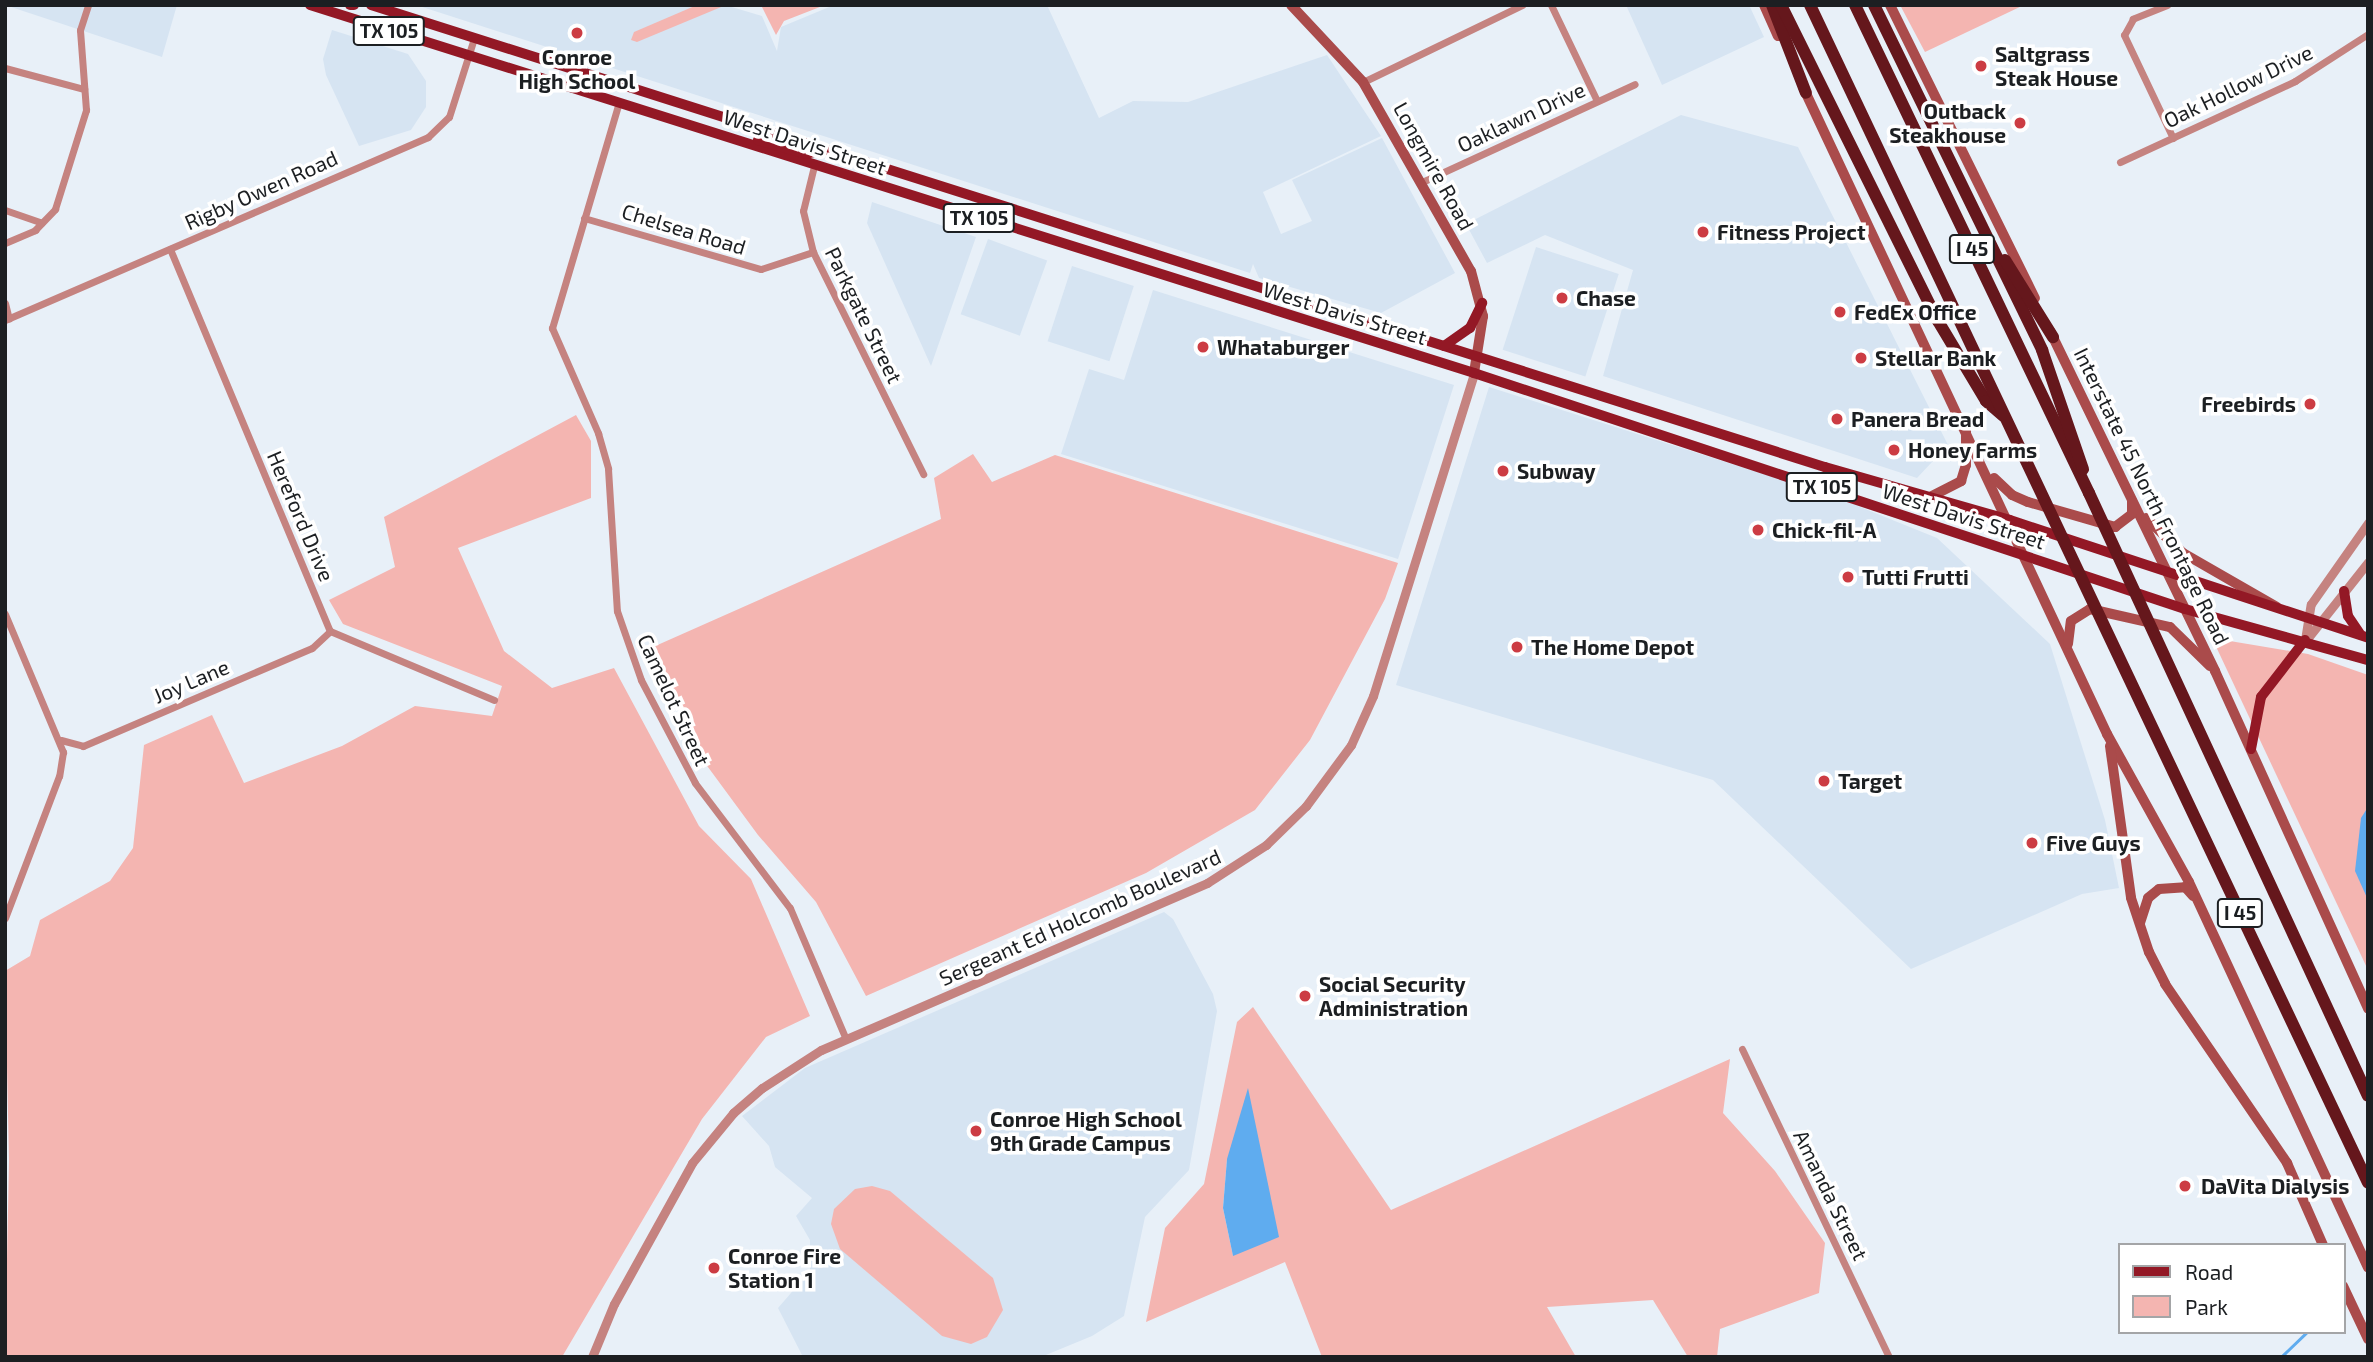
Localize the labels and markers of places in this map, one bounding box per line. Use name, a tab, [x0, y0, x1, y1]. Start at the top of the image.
marker: Conroe High School	[569, 25, 585, 41]
place label: Saltgrass Steak House	[1995, 41, 2118, 91]
place label: Conroe High School	[519, 44, 635, 94]
marker: Saltgrass Steak House	[1973, 58, 1989, 74]
place label: Outback Steakhouse	[1889, 98, 2006, 148]
marker: Outback Steakhouse	[2012, 115, 2028, 131]
place label: Fitness Project	[1717, 219, 1866, 245]
marker: Fitness Project	[1695, 224, 1711, 240]
place label: Chase	[1576, 285, 1636, 311]
marker: Chase	[1554, 290, 1570, 306]
place label: FedEx Office	[1854, 299, 1976, 325]
marker: FedEx Office	[1832, 304, 1848, 320]
place label: Whataburger	[1217, 334, 1349, 360]
marker: Whataburger	[1195, 339, 1211, 355]
place label: Stellar Bank	[1875, 345, 1997, 371]
marker: Stellar Bank	[1853, 350, 1869, 366]
place label: Freebirds	[2201, 391, 2296, 417]
marker: Freebirds	[2302, 396, 2318, 412]
place label: Panera Bread	[1851, 406, 1984, 432]
marker: Panera Bread	[1829, 411, 1845, 427]
place label: Honey Farms	[1908, 437, 2038, 463]
marker: Honey Farms	[1886, 442, 1902, 458]
place label: Subway	[1517, 458, 1596, 484]
marker: Subway	[1495, 463, 1511, 479]
place label: Chick-fil-A	[1772, 517, 1876, 543]
marker: Chick-fil-A	[1750, 522, 1766, 538]
place label: Tutti Frutti	[1862, 564, 1969, 590]
marker: Tutti Frutti	[1840, 569, 1856, 585]
place label: The Home Depot	[1531, 634, 1694, 660]
marker: The Home Depot	[1509, 639, 1525, 655]
place label: Target	[1838, 768, 1902, 794]
marker: Target	[1816, 773, 1832, 789]
place label: Five Guys	[2046, 830, 2141, 856]
marker: Five Guys	[2024, 835, 2040, 851]
place label: Social Security Administration	[1319, 971, 1468, 1021]
marker: Social Security Administration	[1297, 988, 1313, 1004]
place label: Conroe High School 9th Grade Campus	[990, 1106, 1182, 1156]
marker: Conroe High School 9th Grade Campus	[968, 1123, 984, 1139]
place label: DaVita Dialysis	[2201, 1173, 2349, 1199]
marker: DaVita Dialysis	[2175, 1176, 2195, 1196]
place label: Conroe Fire Station 1	[728, 1243, 841, 1293]
marker: Conroe Fire Station 1	[706, 1260, 722, 1276]

